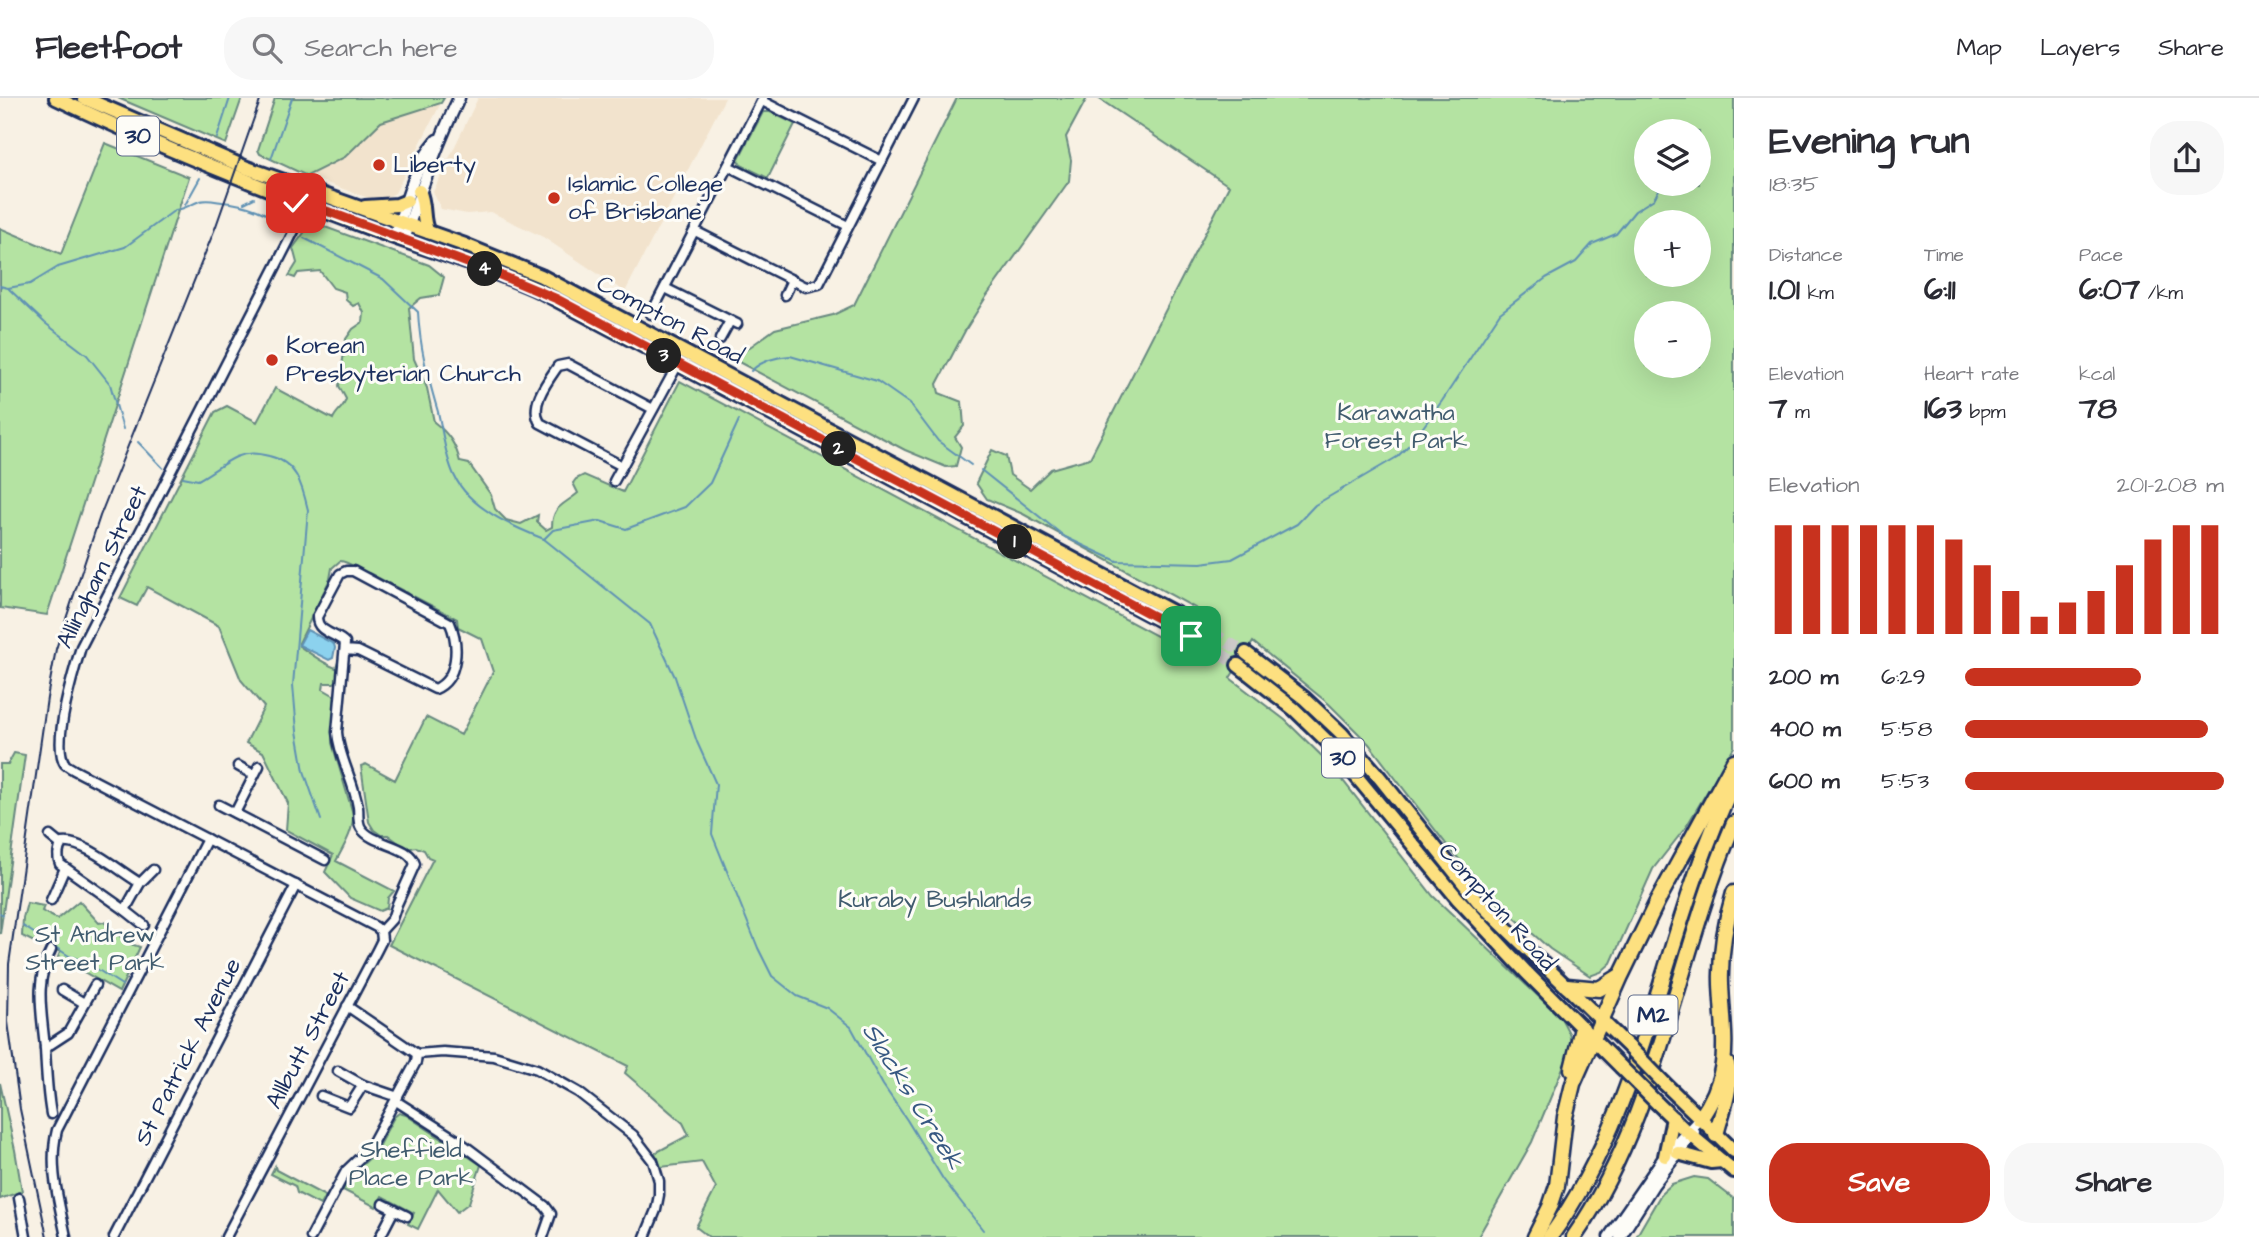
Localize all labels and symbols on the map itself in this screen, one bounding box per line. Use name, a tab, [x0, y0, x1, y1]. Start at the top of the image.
road number: 30	[117, 117, 159, 156]
place label: Liberty	[393, 148, 476, 183]
marker: Liberty	[371, 157, 387, 173]
place label: Islamic College of Brisbane	[568, 167, 723, 229]
pin	[266, 173, 326, 233]
marker: Islamic College of Brisbane	[546, 190, 562, 206]
pin: 4	[468, 252, 503, 286]
street label: Compton Road	[590, 267, 750, 373]
place label: Korean Presbyterian Church	[286, 329, 521, 392]
pin: 3	[646, 338, 682, 374]
marker: Korean Presbyterian Church	[264, 352, 280, 368]
park label: Karawatha Forest Park	[1324, 396, 1468, 458]
pin: 2	[822, 432, 856, 466]
street label: Allingham Street	[48, 480, 157, 655]
pin: 1	[998, 524, 1032, 560]
pin	[1161, 606, 1221, 666]
road number: 30	[1322, 738, 1364, 778]
street label: Compton Road	[1430, 835, 1564, 979]
park label: Kuraby Bushlands	[838, 883, 1032, 918]
park label: St Andrew Street Park	[25, 918, 165, 980]
street label: St Patrick Avenue	[126, 952, 250, 1152]
street label: Allbutt Street	[257, 965, 359, 1115]
road number: M2	[1628, 996, 1678, 1034]
water label: Slacks Creek	[854, 1016, 973, 1177]
park label: Sheffield Place Park	[349, 1133, 474, 1195]

